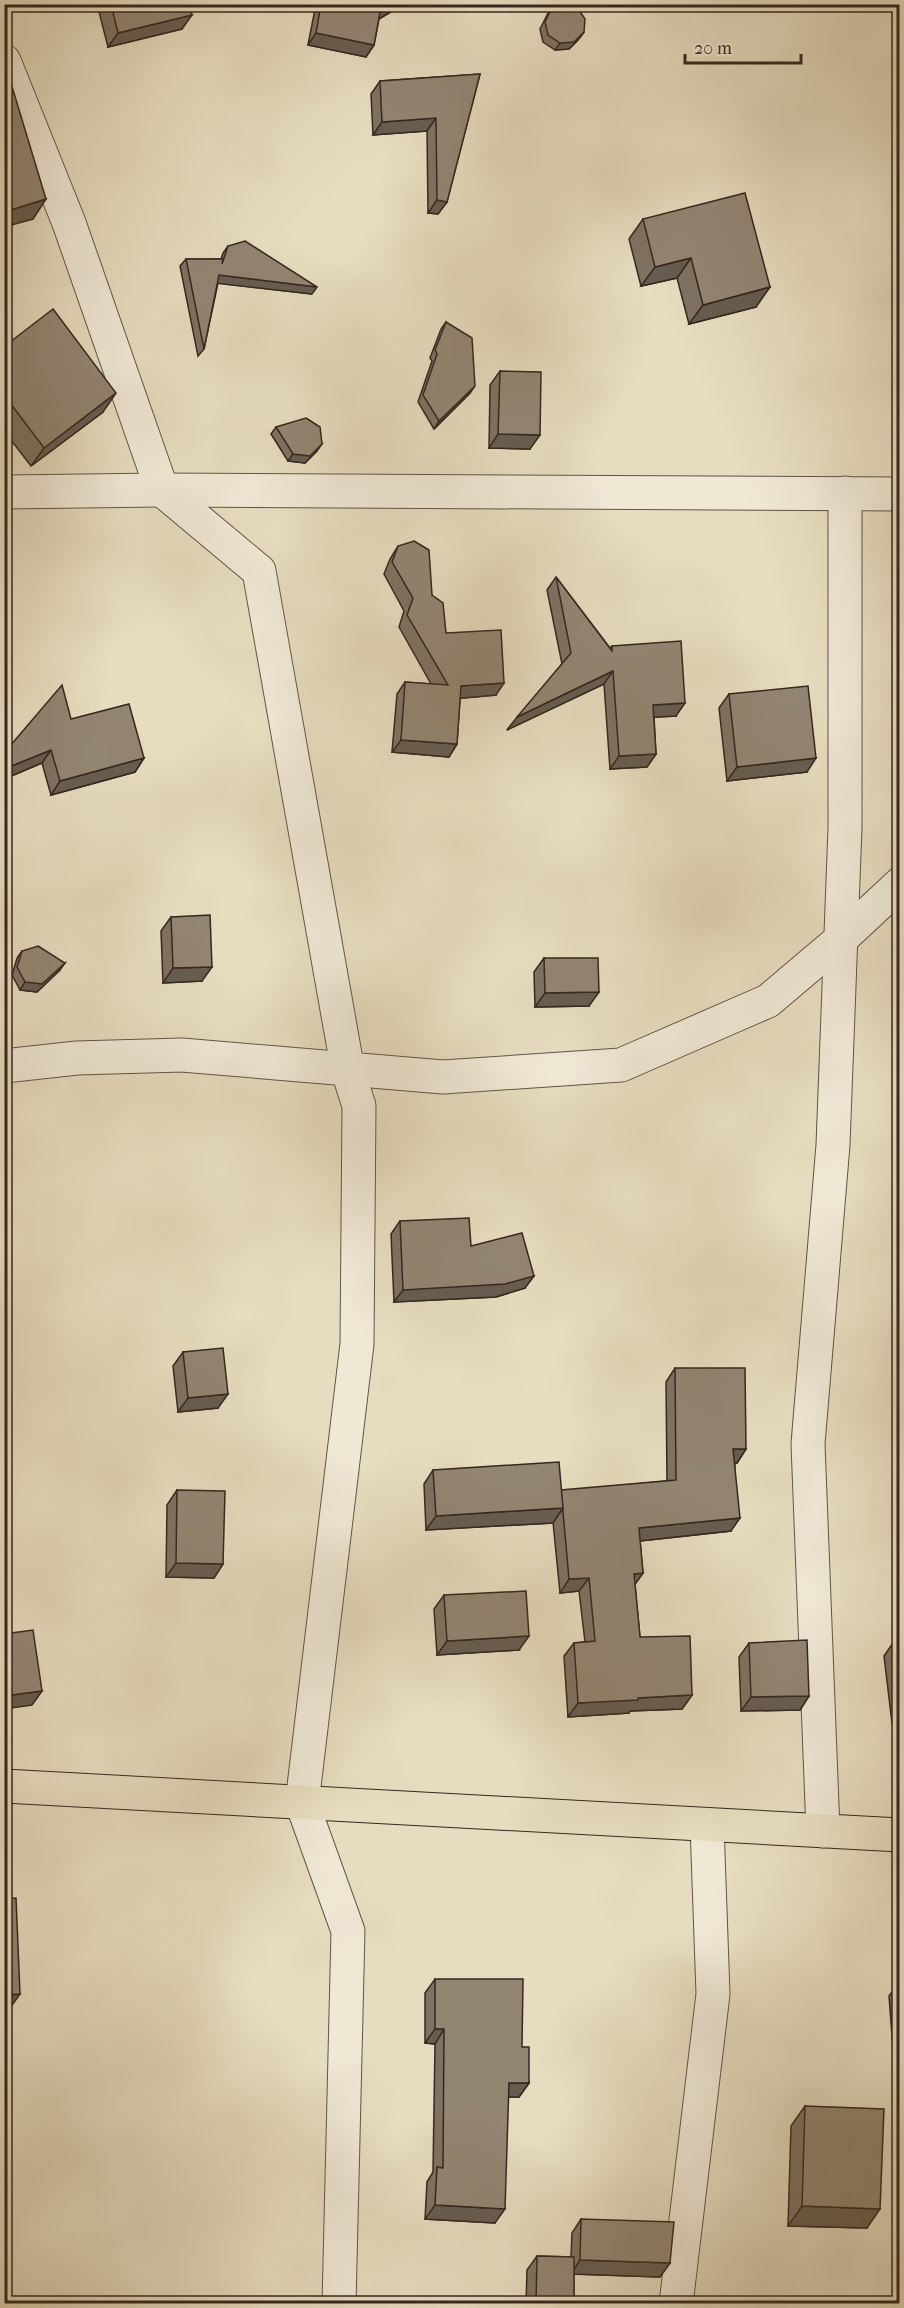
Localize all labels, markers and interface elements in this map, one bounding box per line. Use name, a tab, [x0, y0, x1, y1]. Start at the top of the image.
scale bar	[685, 27, 800, 65]
text: 20 m	[694, 38, 732, 59]

